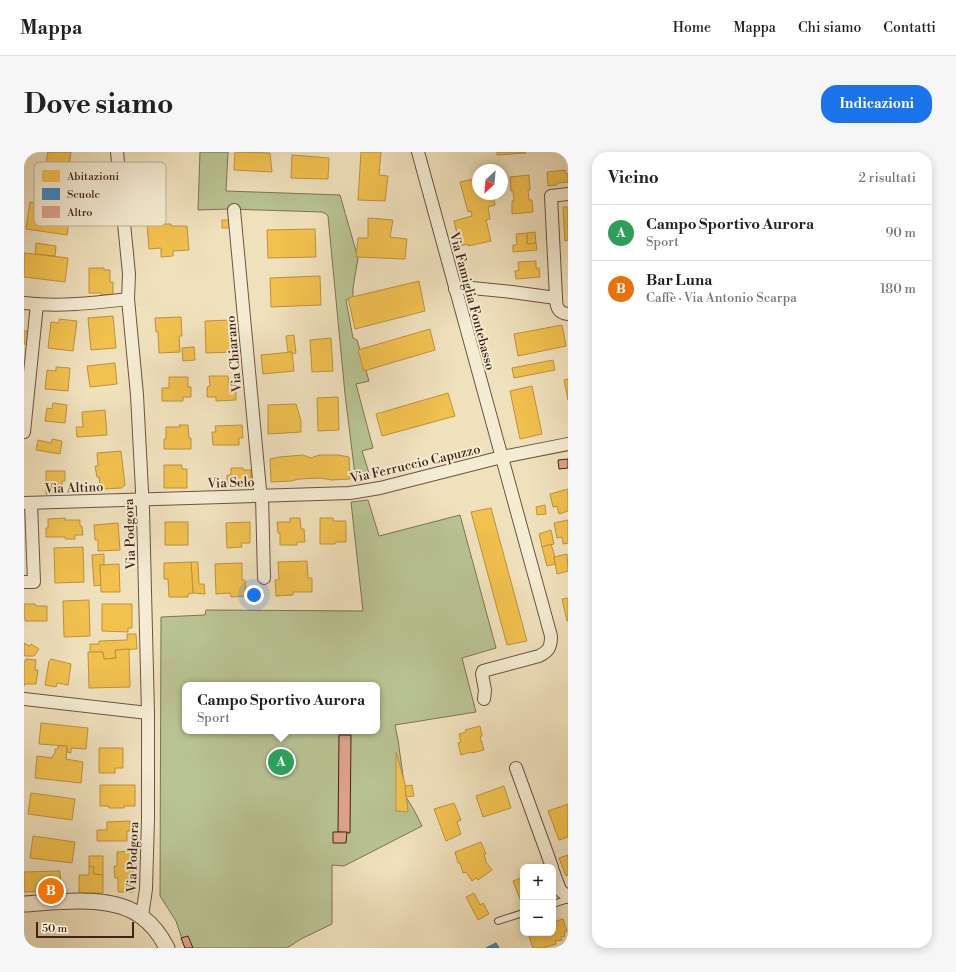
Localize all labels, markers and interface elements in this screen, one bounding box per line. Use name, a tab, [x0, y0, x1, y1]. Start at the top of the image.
text: Mappa	[20, 16, 82, 40]
text: Home	[673, 19, 711, 37]
text: Mappa	[733, 19, 776, 37]
text: Chi siamo	[798, 19, 861, 37]
text: Contatti	[883, 19, 936, 37]
button: Indicazioni	[821, 85, 932, 123]
text: Dove siamo	[24, 87, 173, 122]
legend	[34, 162, 166, 226]
north arrow	[472, 164, 508, 200]
text: Vicino	[608, 167, 659, 189]
text: Abitazioni	[66, 170, 119, 184]
text: 2 risultati	[859, 170, 916, 186]
text: Scuole	[67, 188, 101, 202]
text: Altro	[66, 206, 93, 220]
text: Campo Sportivo Aurora	[646, 215, 814, 234]
text: A	[616, 225, 626, 241]
text: 90 m	[885, 225, 916, 241]
street label: Via Famiglia Fontebasso	[446, 229, 498, 372]
text: Sport	[646, 234, 679, 250]
text: Bar Luna	[646, 271, 712, 290]
text: B	[616, 281, 626, 297]
text: 180 m	[880, 281, 916, 297]
text: Caffè · Via Antonio Scarpa	[646, 290, 797, 306]
street label: Via Chiarano	[223, 315, 245, 394]
street label: Via Ferruccio Capuzzo	[348, 441, 482, 487]
street label: Via Selo	[206, 474, 255, 492]
street label: Via Altino	[43, 479, 104, 497]
street label: Via Podgora	[121, 498, 139, 571]
your location	[244, 585, 264, 605]
popup	[182, 682, 380, 734]
text: Campo Sportivo Aurora	[197, 691, 365, 710]
text: Sport	[197, 710, 230, 726]
pin: A	[268, 747, 294, 777]
street label: Via Podgora	[124, 821, 142, 894]
map controls	[520, 864, 556, 936]
button: +	[520, 864, 556, 900]
pin: B	[38, 876, 64, 906]
button: −	[520, 900, 556, 936]
scale bar	[36, 920, 134, 939]
text: 50 m	[42, 922, 67, 936]

